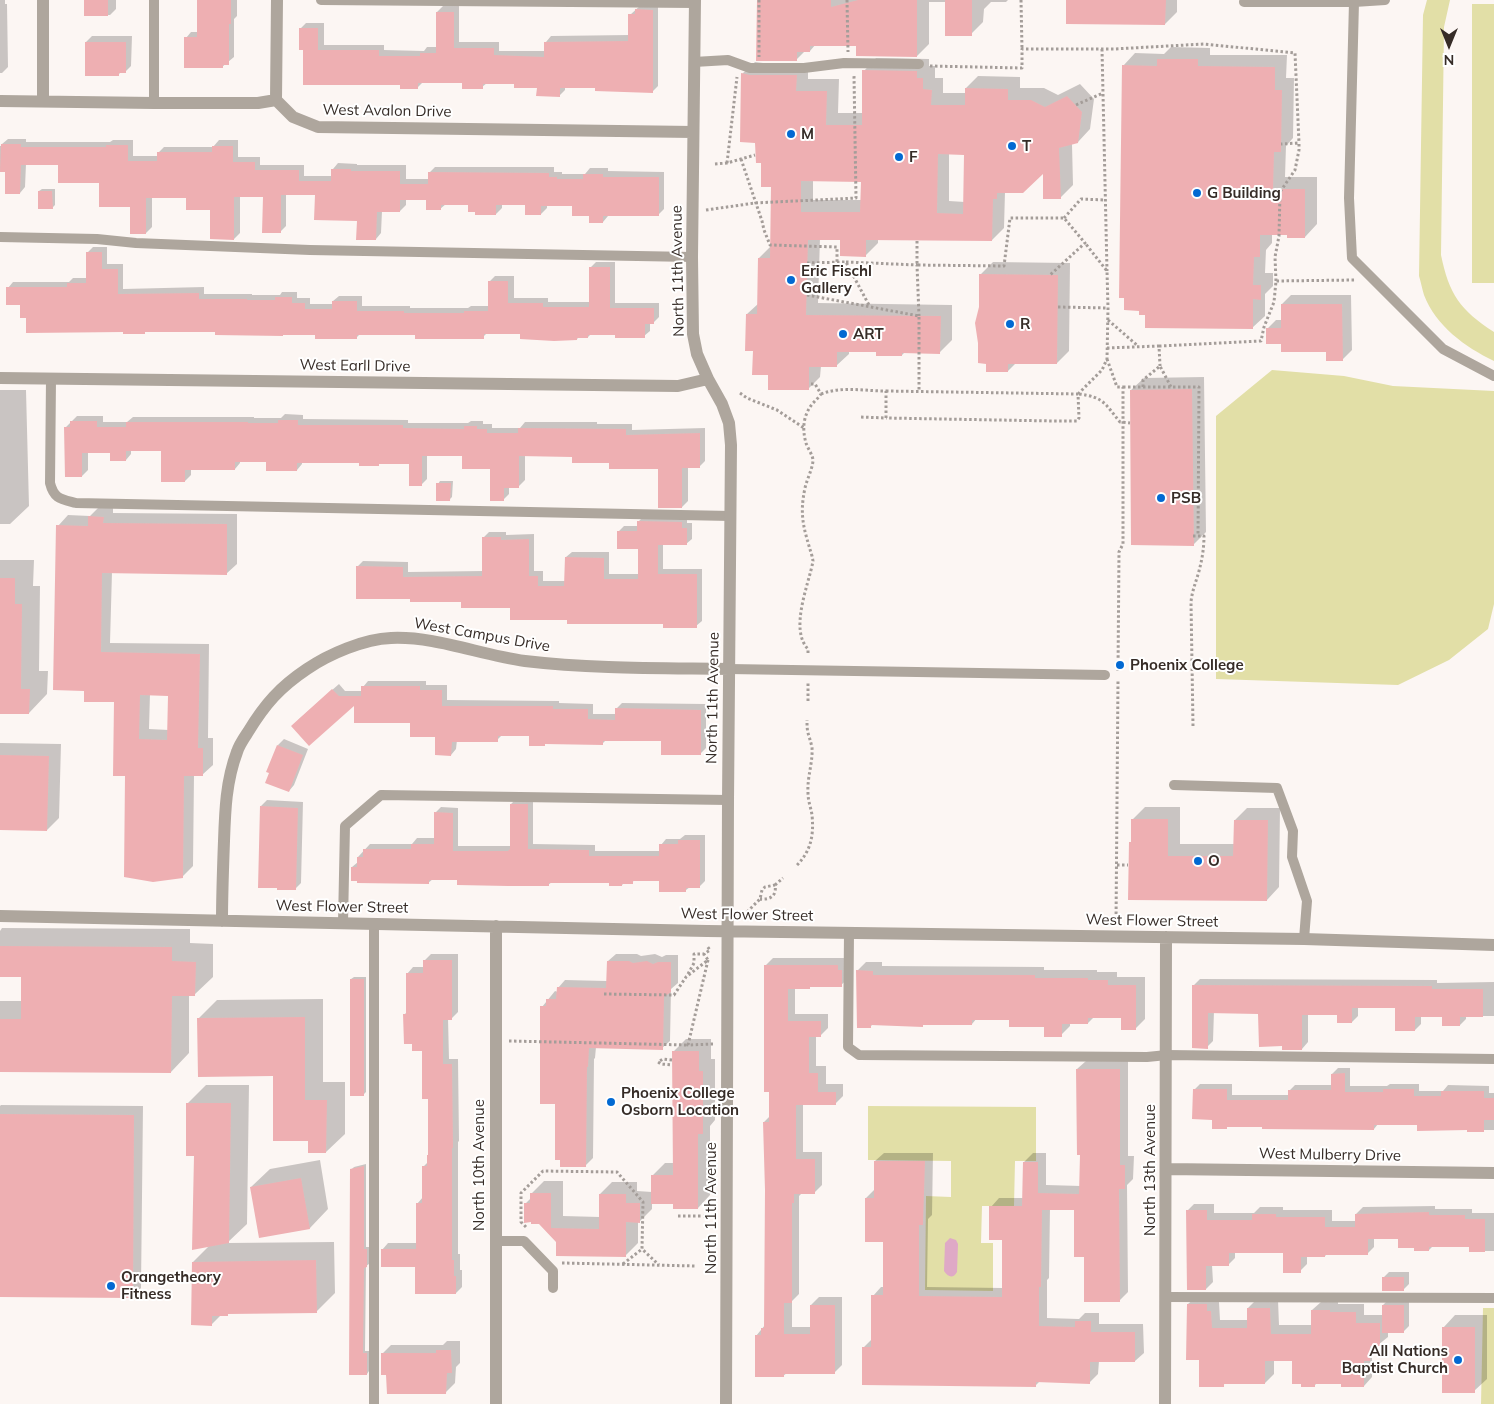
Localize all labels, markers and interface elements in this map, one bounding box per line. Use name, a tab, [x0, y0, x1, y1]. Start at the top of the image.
north arrow	[1424, 20, 1474, 70]
text: N	[1444, 51, 1454, 69]
street label: West Avalon Drive	[322, 101, 452, 121]
place label: M	[801, 125, 814, 143]
marker: M	[785, 128, 797, 140]
place label: T	[1022, 137, 1031, 155]
marker: T	[1006, 140, 1018, 152]
place label: F	[909, 148, 918, 166]
marker: F	[893, 151, 905, 163]
place label: G Building	[1207, 184, 1281, 202]
marker: G Building	[1191, 187, 1203, 199]
street label: North 11th Avenue	[668, 205, 688, 337]
place label: Eric Fischl Gallery	[801, 262, 872, 297]
marker: Eric Fischl Gallery	[785, 274, 797, 286]
place label: R	[1020, 315, 1031, 333]
marker: R	[1004, 318, 1016, 330]
place label: ART	[853, 325, 884, 343]
marker: ART	[837, 328, 849, 340]
street label: West Earll Drive	[299, 356, 411, 376]
place label: PSB	[1171, 489, 1201, 507]
marker: PSB	[1155, 492, 1167, 504]
street label: West Campus Drive	[413, 614, 551, 656]
street label: North 11th Avenue	[703, 632, 723, 764]
place label: Phoenix College	[1130, 656, 1244, 674]
marker: Phoenix College	[1114, 659, 1126, 671]
place label: O	[1208, 852, 1220, 870]
marker: O	[1192, 855, 1204, 867]
street label: West Flower Street	[275, 897, 409, 917]
street label: West Flower Street	[680, 905, 814, 925]
street label: West Flower Street	[1085, 911, 1219, 931]
place label: Phoenix College Osborn Location	[621, 1084, 739, 1119]
marker: Phoenix College Osborn Location	[605, 1096, 617, 1108]
street label: North 10th Avenue	[470, 1099, 488, 1231]
street label: North 13th Avenue	[1141, 1104, 1159, 1236]
street label: North 11th Avenue	[702, 1142, 720, 1274]
street label: West Mulberry Drive	[1259, 1145, 1401, 1165]
place label: Orangetheory Fitness	[121, 1268, 221, 1303]
marker: Orangetheory Fitness	[105, 1280, 117, 1292]
place label: All Nations Baptist Church	[1342, 1342, 1448, 1377]
marker: All Nations Baptist Church	[1452, 1354, 1464, 1366]

